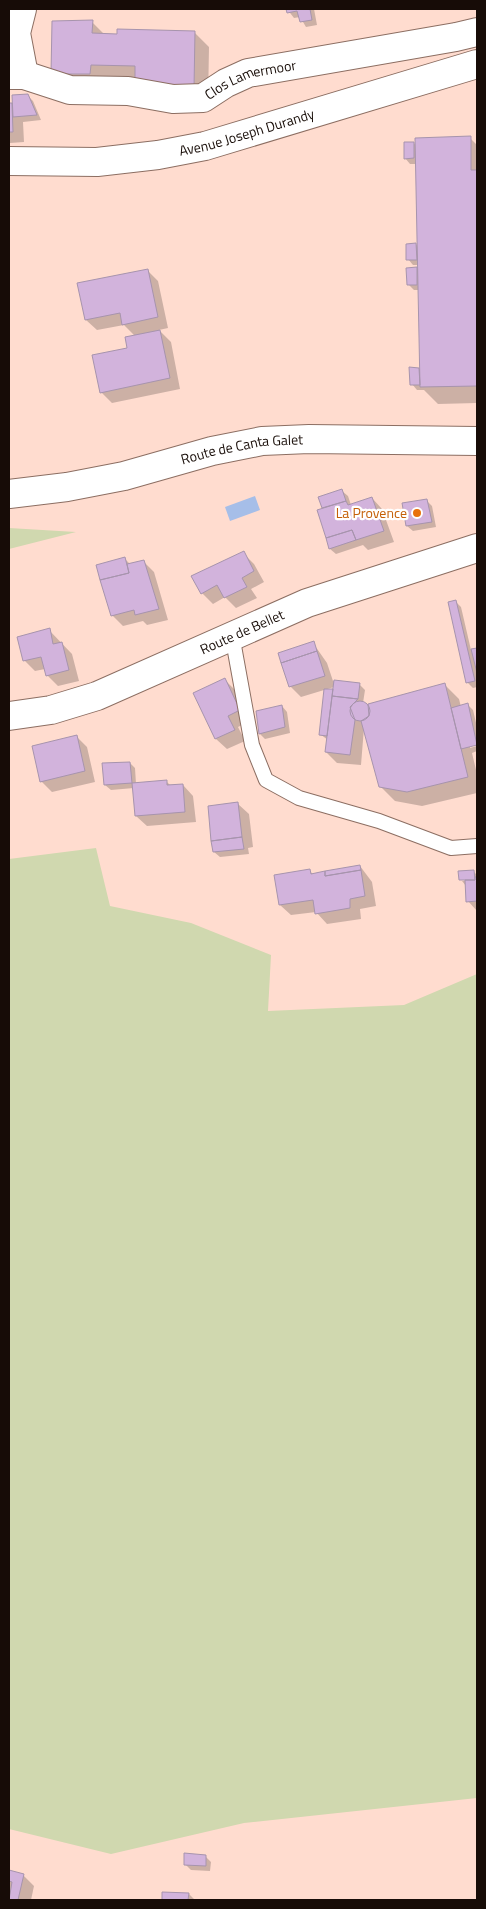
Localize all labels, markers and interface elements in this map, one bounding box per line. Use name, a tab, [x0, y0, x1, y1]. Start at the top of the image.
street label: Clos Lamermoor	[200, 54, 298, 104]
street label: Avenue Joseph Durandy	[177, 103, 317, 161]
street label: Route de Canta Galet	[178, 428, 304, 469]
place label: La Provence	[336, 502, 407, 523]
marker: La Provence	[411, 507, 423, 519]
street label: Route de Bellet	[196, 603, 287, 659]

